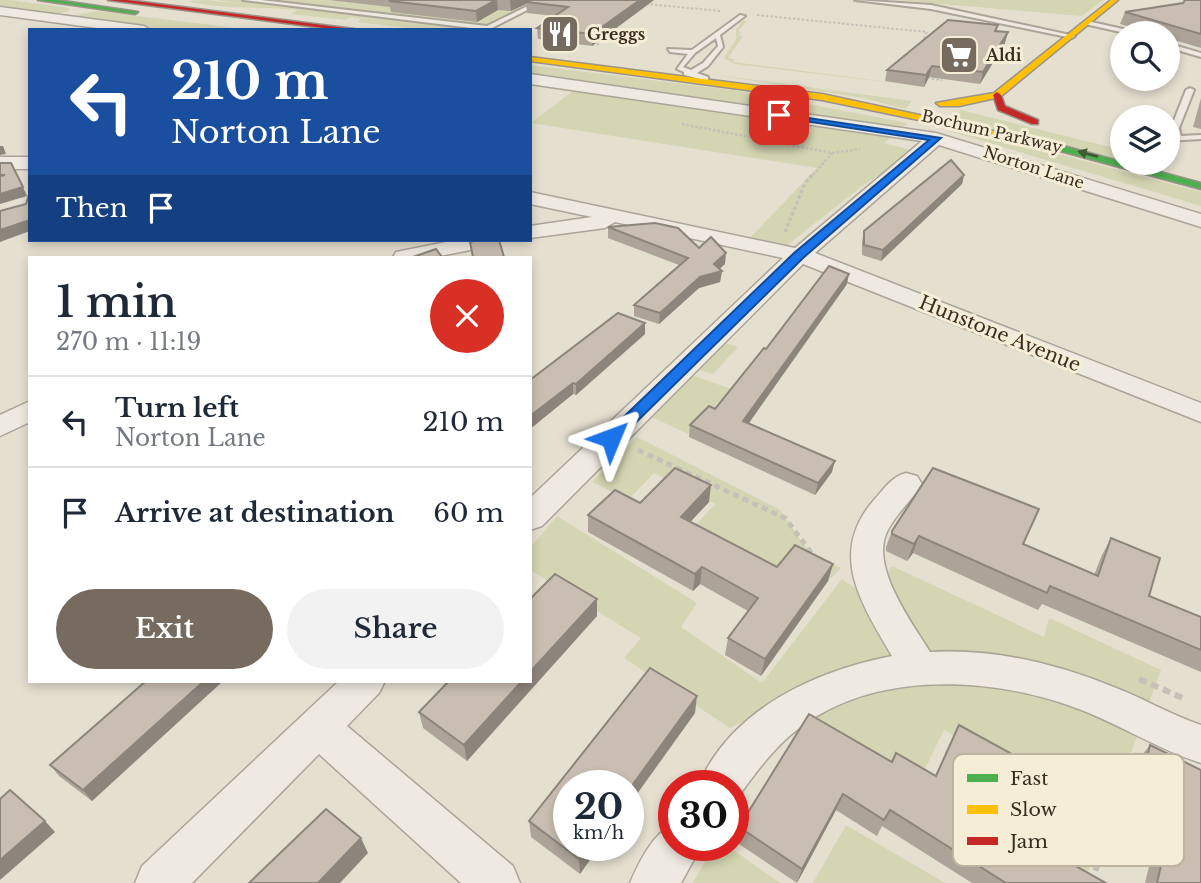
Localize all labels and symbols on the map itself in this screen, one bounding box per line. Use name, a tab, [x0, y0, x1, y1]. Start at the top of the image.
restaurant icon: Greggs	[539, 13, 581, 55]
place label: Greggs	[587, 24, 645, 44]
supermarket icon: Aldi	[938, 34, 980, 76]
place label: Aldi	[985, 45, 1022, 65]
pin	[749, 85, 809, 145]
street label: Bochum Parkway	[920, 105, 1065, 157]
street label: Norton Lane	[981, 141, 1087, 193]
one-way arrow	[1077, 148, 1098, 158]
street label: Hunstone Avenue	[916, 291, 1084, 376]
position arrow	[574, 401, 648, 475]
legend	[953, 754, 1184, 866]
text: Fast	[1010, 767, 1049, 790]
speed limit sign: 30	[658, 770, 749, 861]
text: Slow	[1010, 798, 1057, 821]
text: Jam	[1007, 830, 1048, 853]

